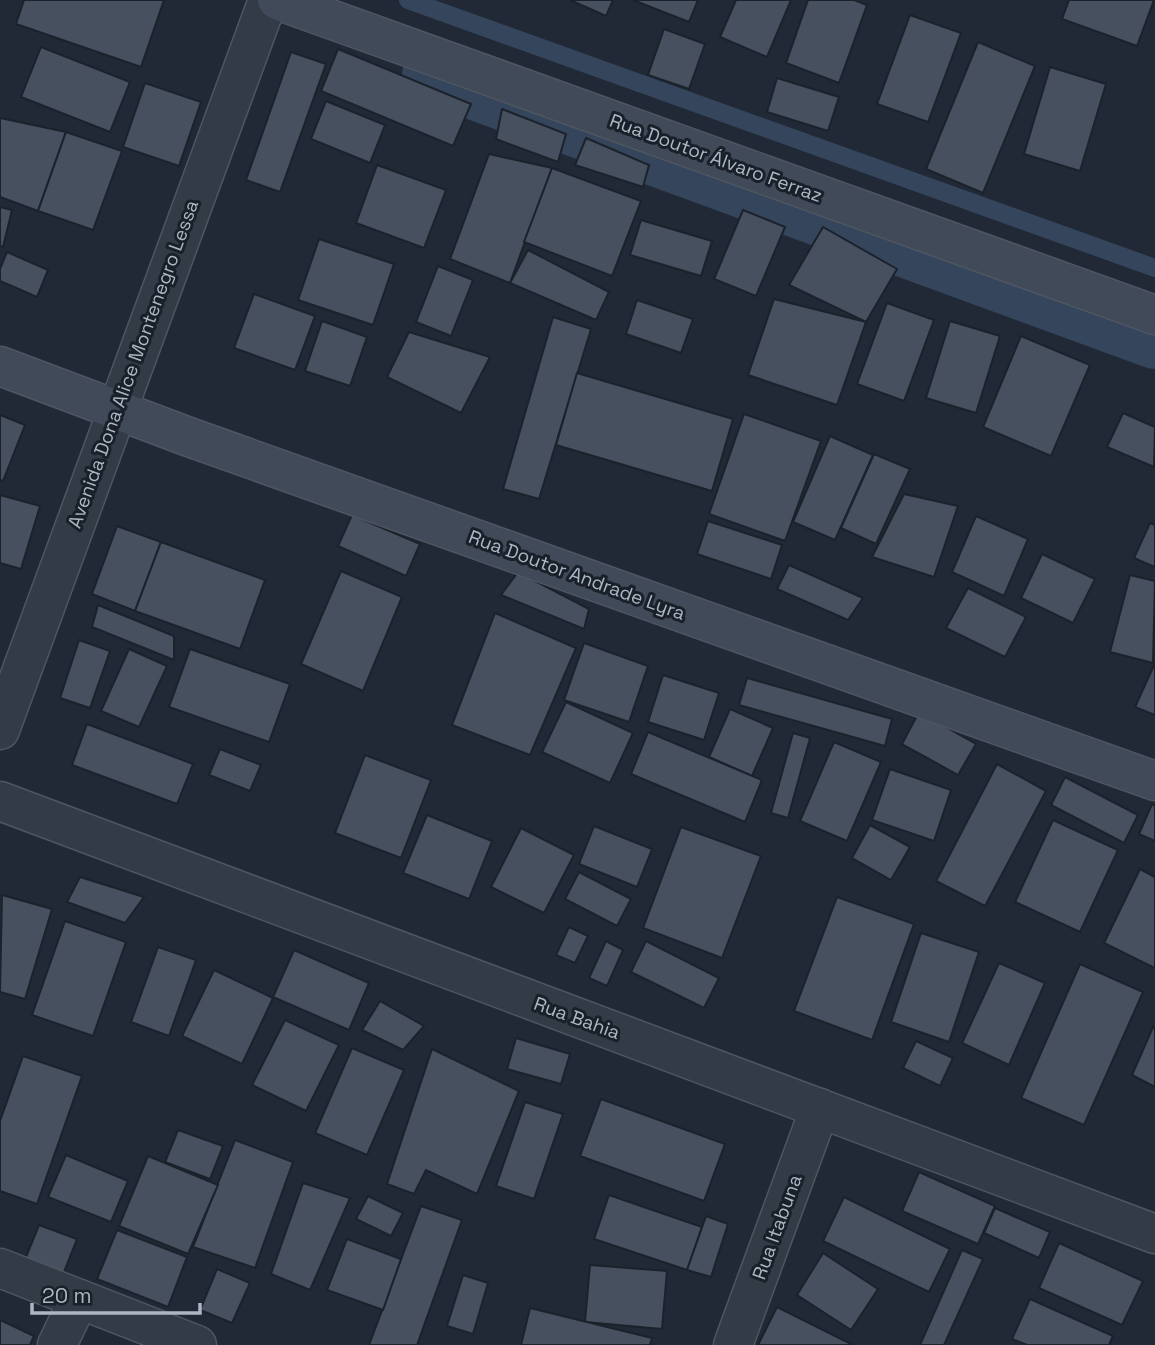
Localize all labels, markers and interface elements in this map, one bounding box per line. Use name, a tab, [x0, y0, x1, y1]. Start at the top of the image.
street label: Rua Doutor Álvaro Ferraz	[606, 108, 826, 208]
street label: Avenida Dona Alice Montenegro Lessa	[62, 196, 204, 532]
street label: Rua Doutor Andrade Lyra	[465, 524, 689, 626]
street label: Rua Bahia	[530, 991, 624, 1045]
street label: Rua Itabuna	[746, 1171, 808, 1283]
scale bar	[32, 1272, 200, 1316]
text: 20 m	[42, 1282, 92, 1309]

